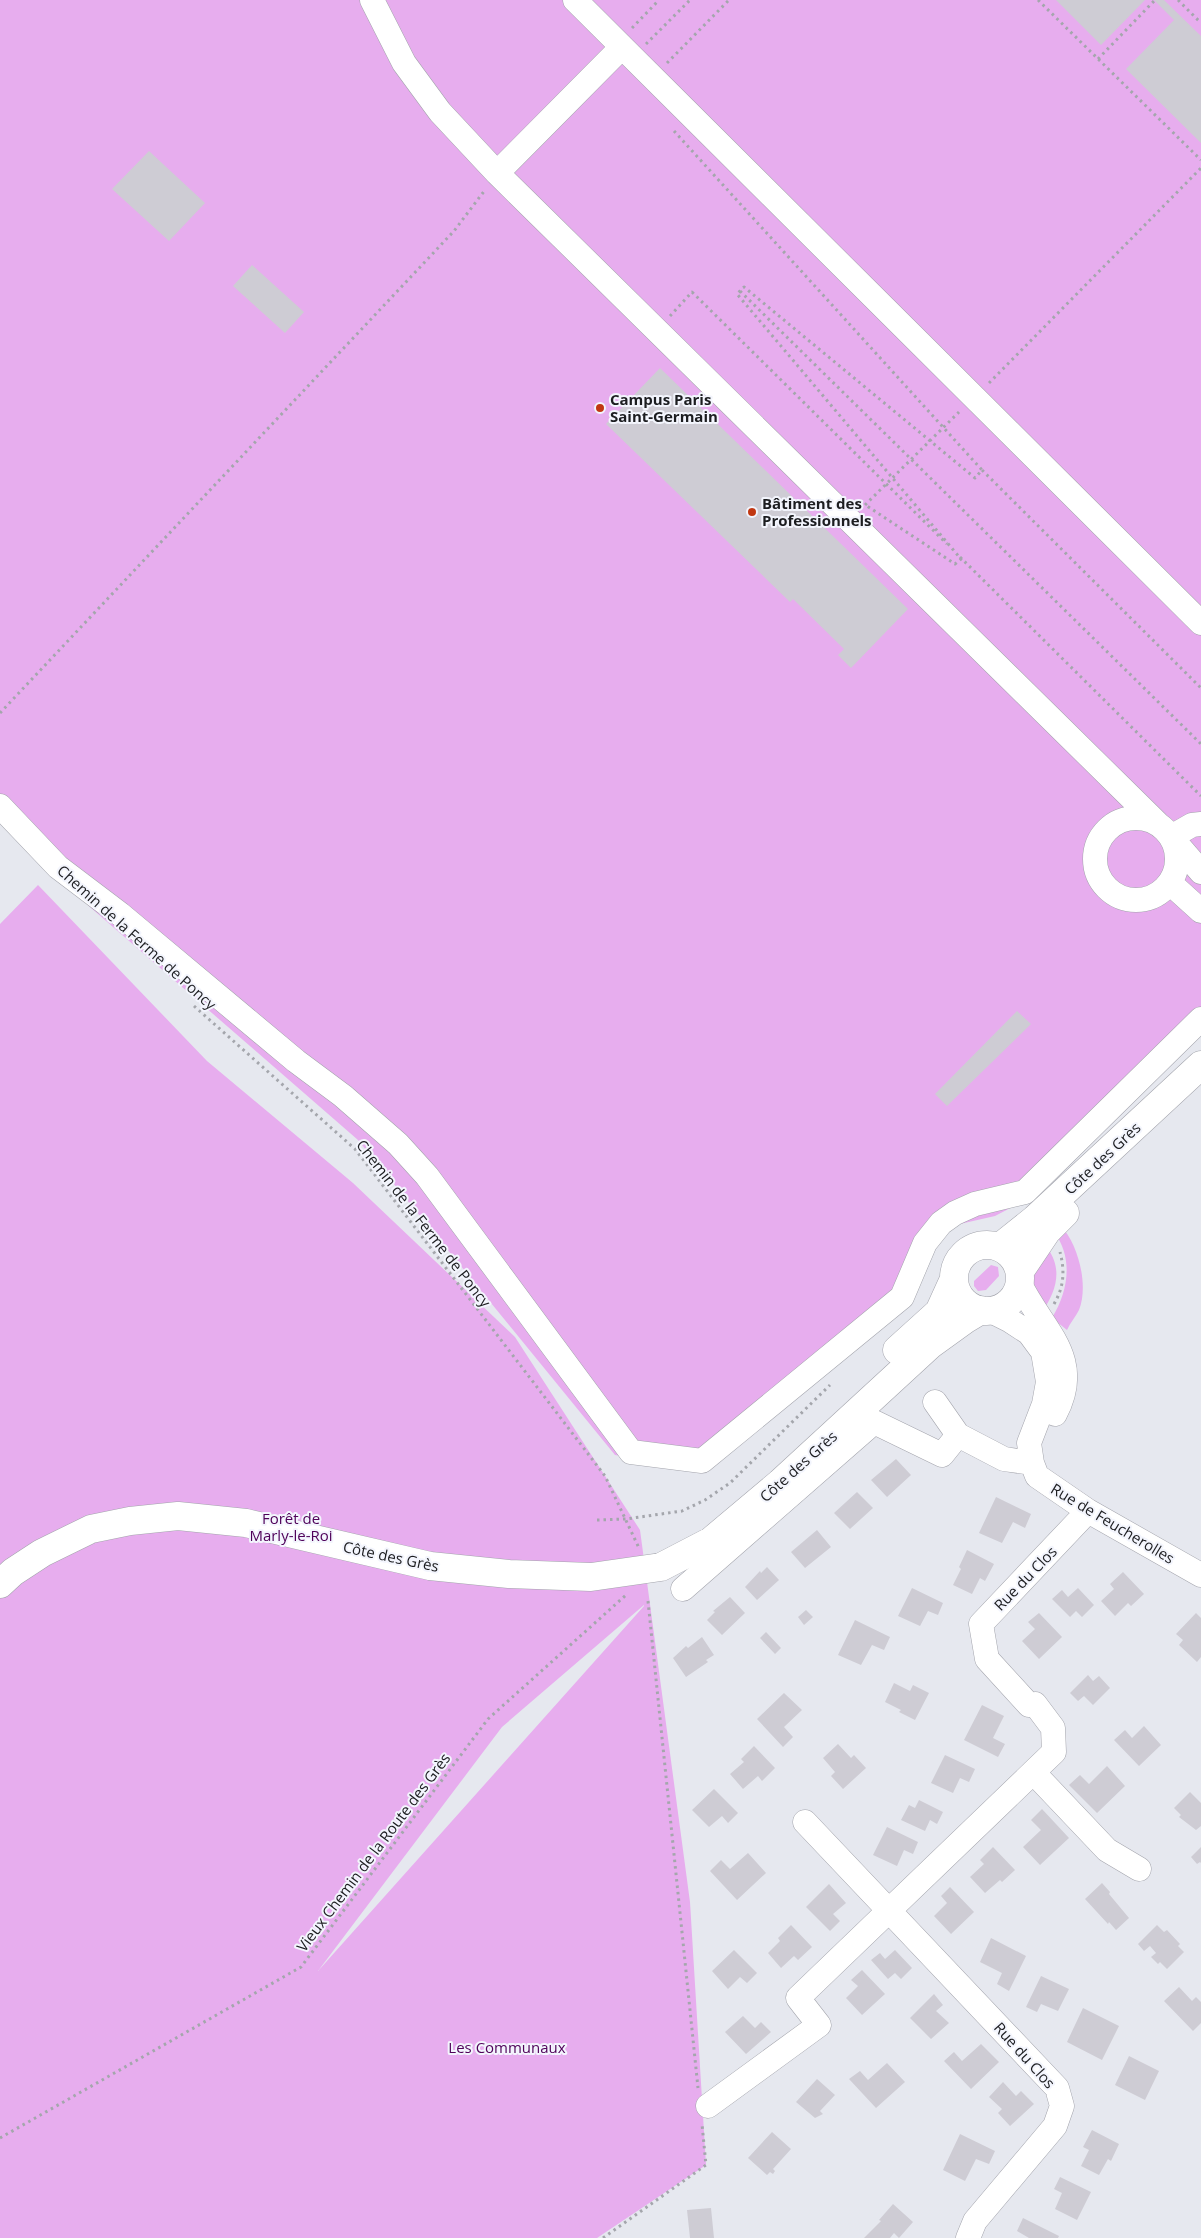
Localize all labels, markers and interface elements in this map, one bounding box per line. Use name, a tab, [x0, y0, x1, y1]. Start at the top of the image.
place label: Campus Paris Saint-Germain	[610, 389, 718, 426]
marker: Campus Paris Saint-Germain	[594, 402, 606, 414]
place label: Bâtiment des Professionnels	[762, 493, 872, 530]
marker: Bâtiment des Professionnels	[746, 506, 758, 518]
street label: Chemin de la Ferme de Poncy	[53, 860, 221, 1014]
street label: Côte des Grès	[1060, 1117, 1144, 1199]
street label: Chemin de la Ferme de Poncy	[352, 1135, 496, 1311]
street label: Côte des Grès	[755, 1426, 841, 1506]
street label: Rue de Feucherolles	[1048, 1478, 1178, 1568]
park label: Forêt de Marly-le-Roi	[249, 1508, 333, 1545]
street label: Côte des Grès	[341, 1536, 441, 1576]
street label: Rue du Clos	[989, 1541, 1061, 1615]
street label: Vieux Chemin de la Route des Grès	[292, 1749, 454, 1955]
street label: Rue du Clos	[990, 2018, 1060, 2092]
park label: Les Communaux	[448, 2037, 566, 2057]

